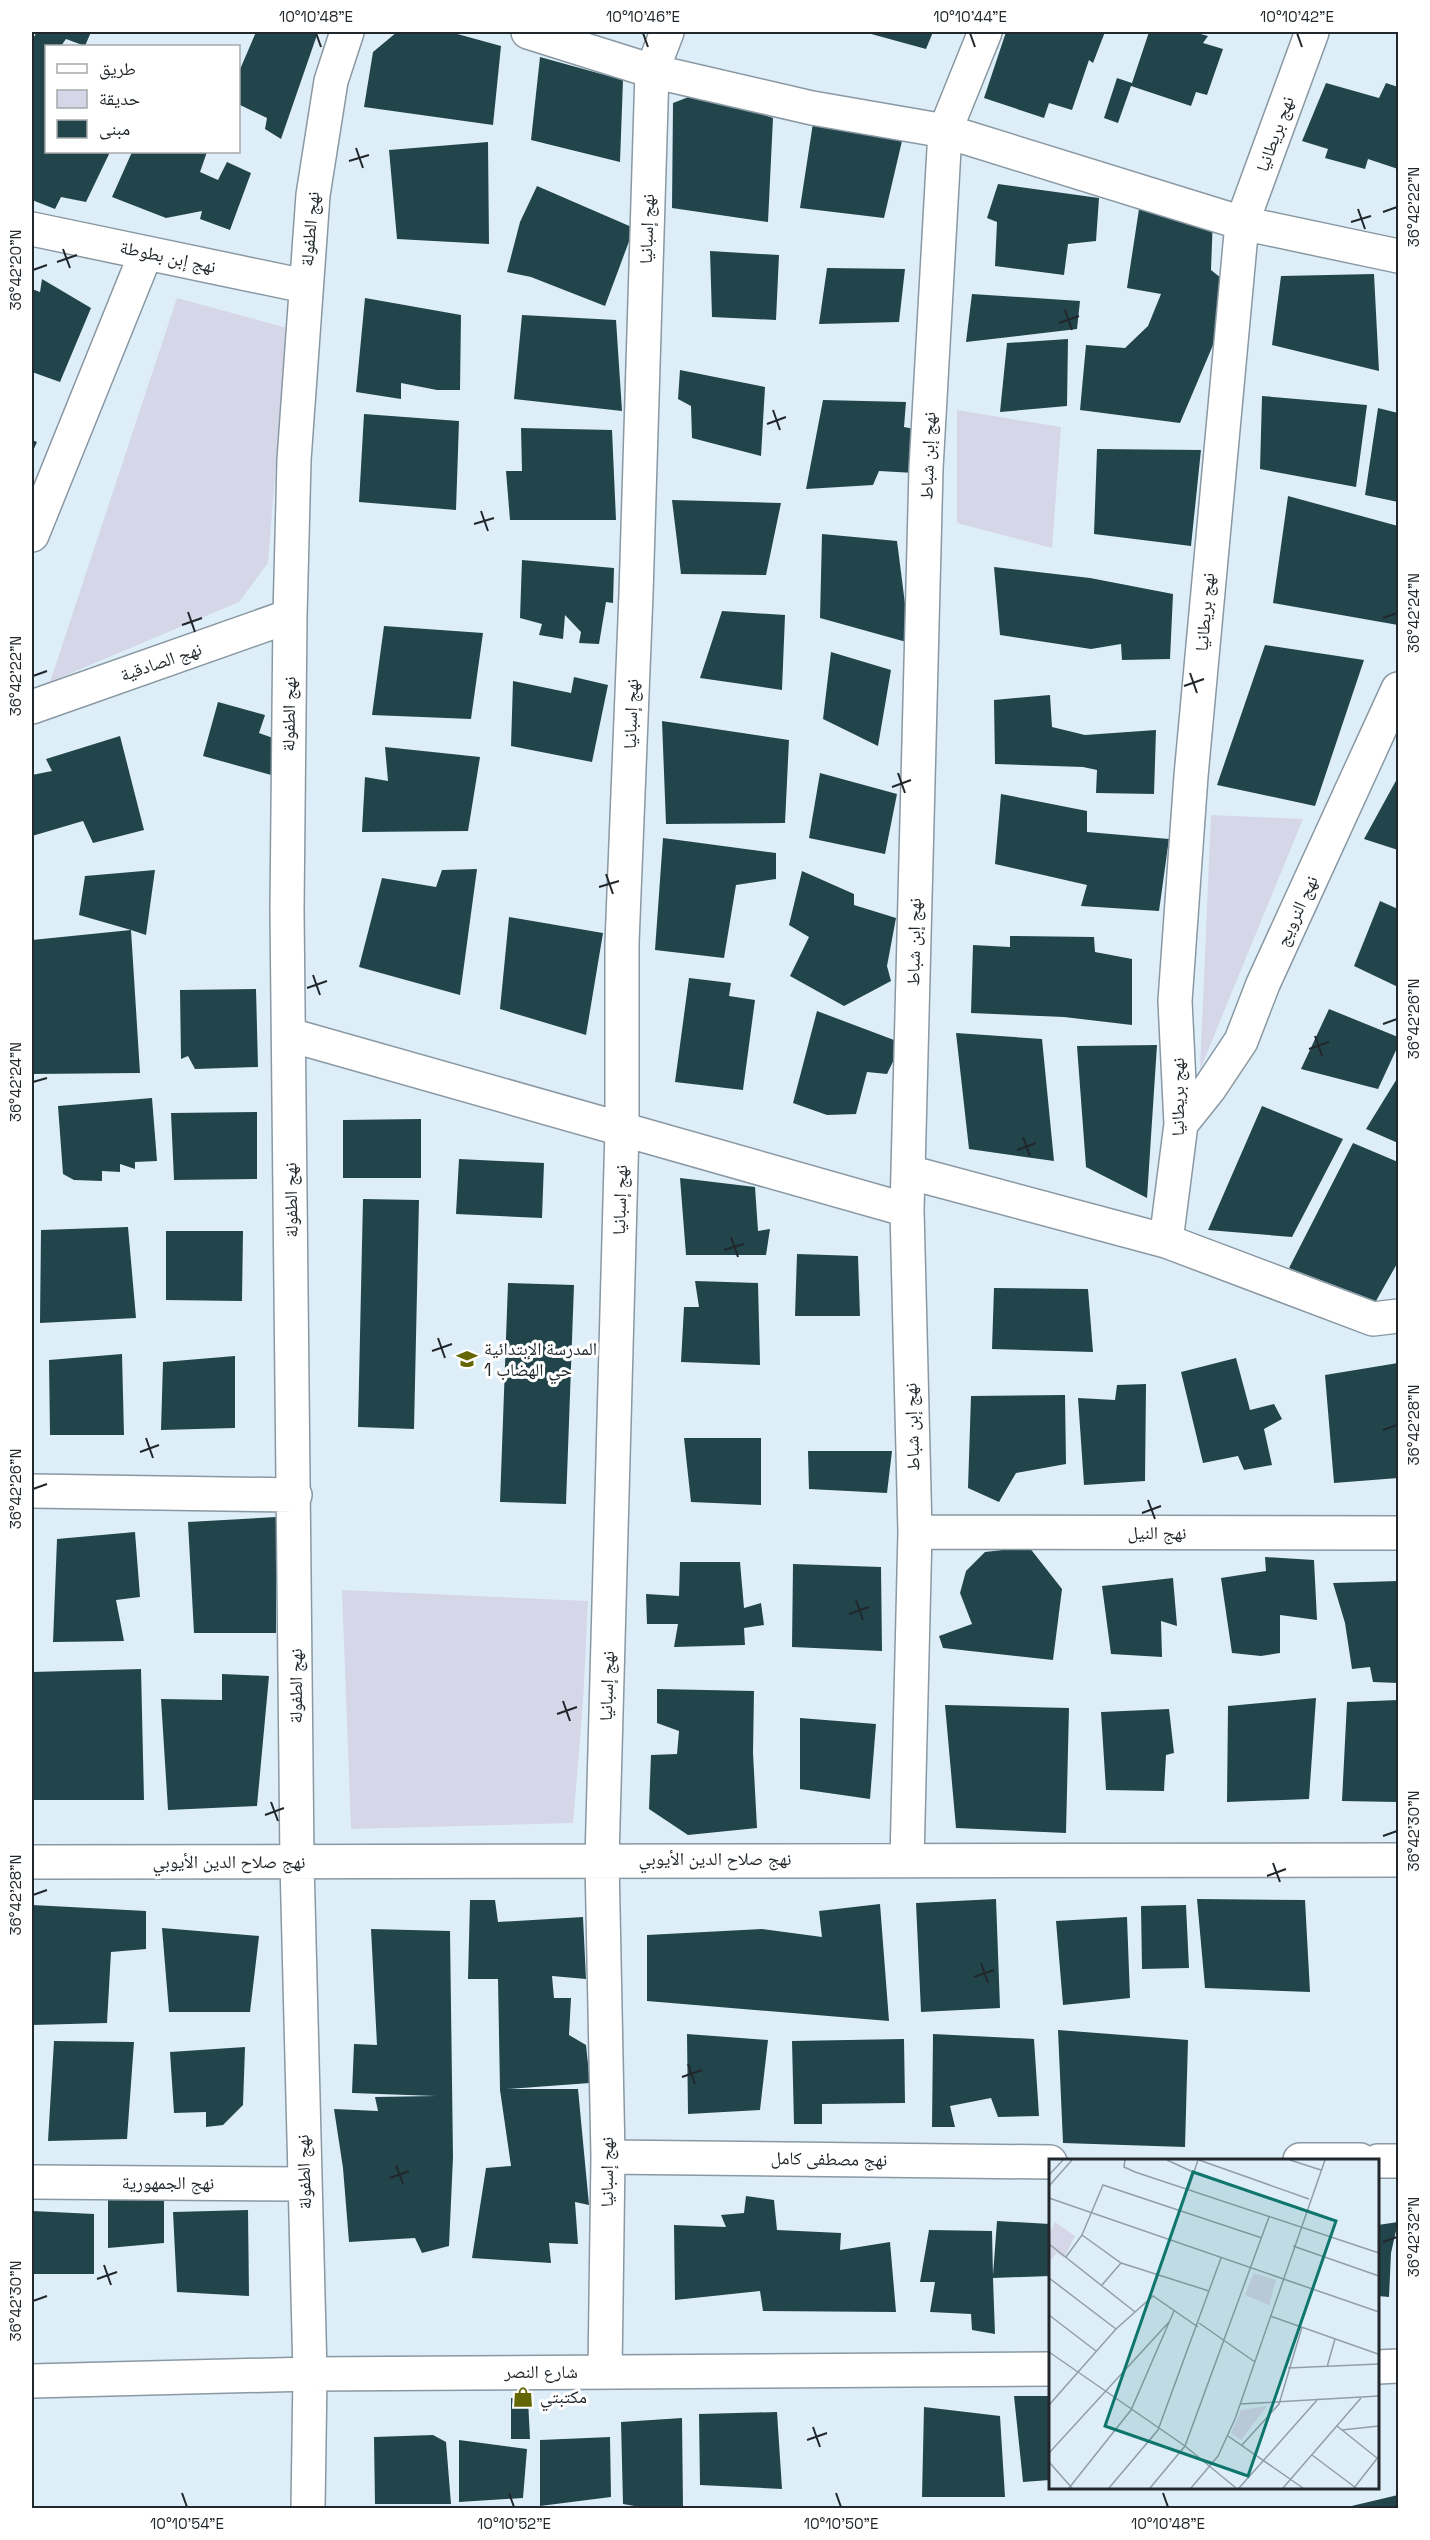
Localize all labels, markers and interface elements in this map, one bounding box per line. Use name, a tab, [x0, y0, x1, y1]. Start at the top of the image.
text: 10°10'48"E	[279, 7, 353, 26]
text: 10°10'46"E	[606, 7, 680, 26]
text: 10°10'44"E	[933, 7, 1007, 26]
text: 10°10'42"E	[1260, 7, 1334, 26]
legend	[45, 45, 240, 153]
text: طريق	[99, 57, 136, 80]
text: حديقة	[99, 87, 140, 110]
street label: نهج بريطانيا	[1250, 93, 1300, 175]
text: مبنى	[99, 117, 130, 140]
text: 36°42'22"N	[1404, 167, 1423, 247]
street label: نهج الطفولة	[295, 190, 325, 267]
street label: نهج إسبانيا	[634, 193, 660, 265]
text: 36°42'20"N	[6, 229, 25, 311]
street label: نهج إبن بطوطة	[118, 235, 218, 279]
street label: نهج إبن شباط	[914, 411, 942, 501]
street label: نهج بريطانيا	[1190, 572, 1220, 652]
text: 36°42'24"N	[1404, 573, 1423, 653]
text: 36°42'22"N	[6, 636, 25, 716]
street label: نهج الصادقية	[117, 637, 205, 687]
street label: نهج الطفولة	[276, 676, 302, 752]
street label: نهج إسبانيا	[618, 678, 644, 750]
street label: نهج النرويج	[1270, 872, 1324, 950]
street label: نهج إبن شباط	[901, 898, 927, 986]
text: 36°42'26"N	[1404, 979, 1423, 1059]
text: 36°42'24"N	[6, 1042, 25, 1122]
street label: نهج بريطانيا	[1166, 1058, 1190, 1136]
street label: نهج الطفولة	[278, 1162, 304, 1238]
street label: نهج إسبانيا	[607, 1164, 633, 1236]
place label: المدرسة الإبتدائية حي الهضاب 1	[484, 1337, 597, 1385]
school or university icon: المدرسة الإبتدائية حي الهضاب 1	[455, 1347, 479, 1371]
street label: نهج إبن شباط	[898, 1382, 926, 1472]
text: 36°42'28"N	[1404, 1385, 1423, 1465]
text: 36°42'26"N	[6, 1449, 25, 1529]
street label: نهج النيل	[1128, 1521, 1186, 1545]
street label: نهج الطفولة	[284, 1648, 308, 1724]
street label: نهج إسبانيا	[594, 1650, 620, 1722]
text: 36°42'30"N	[1404, 1790, 1423, 1872]
street label: نهج صلاح الدين الأيوبي	[638, 1847, 792, 1874]
street label: نهج صلاح الدين الأيوبي	[152, 1850, 306, 1877]
text: 36°42'28"N	[6, 1855, 25, 1935]
street label: نهج الطفولة	[291, 2134, 317, 2210]
street label: نهج إسبانيا	[595, 2137, 619, 2207]
street label: نهج مصطفى كامل	[770, 2146, 888, 2172]
inset map	[1049, 2159, 1379, 2489]
street label: نهج الجمهورية	[122, 2171, 214, 2195]
text: 36°42'32"N	[1404, 2197, 1423, 2277]
text: 36°42'30"N	[6, 2260, 25, 2342]
street label: شارع النصر	[503, 2360, 578, 2383]
shop icon: مكتبتي	[511, 2385, 535, 2409]
place label: مكتبتي	[540, 2385, 587, 2412]
text: 10°10'54"E	[150, 2514, 224, 2533]
text: 10°10'52"E	[477, 2514, 551, 2533]
text: 10°10'50"E	[804, 2514, 878, 2533]
text: 10°10'48"E	[1131, 2514, 1205, 2533]

